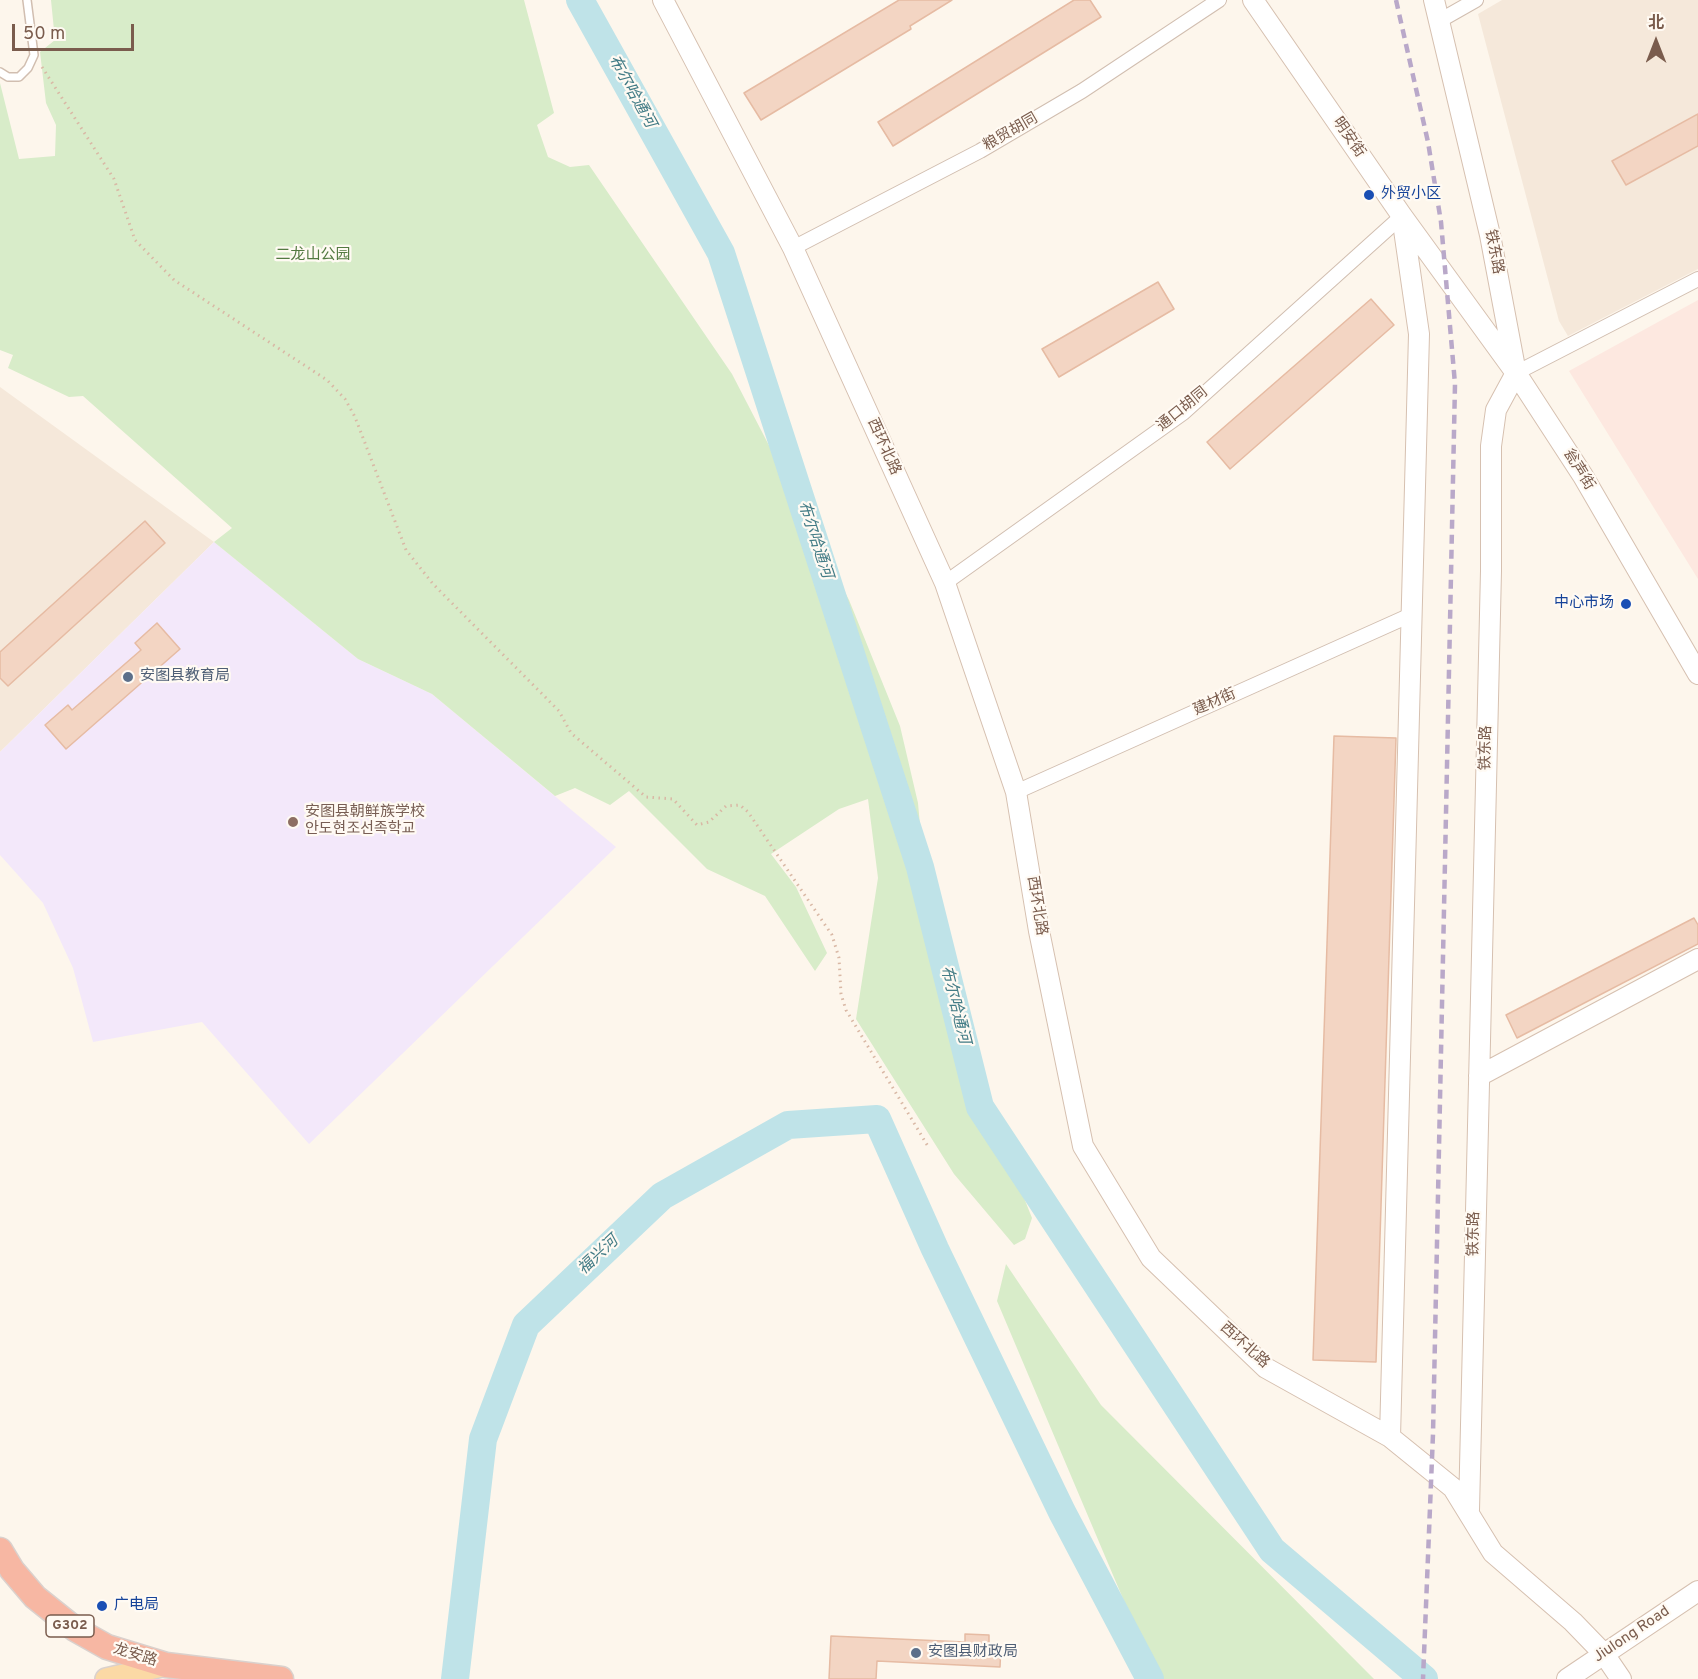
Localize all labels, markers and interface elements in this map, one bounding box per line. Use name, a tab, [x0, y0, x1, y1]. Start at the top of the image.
scale bar	[15, 12, 136, 50]
north arrow	[1626, 12, 1686, 72]
text: 北	[1648, 14, 1664, 34]
text: 50 m	[23, 23, 65, 46]
water label: 布尔哈通河	[603, 52, 659, 132]
street label: 粮贸胡同	[981, 110, 1041, 156]
street label: 明安街	[1328, 114, 1368, 162]
place label: 外贸小区	[1381, 186, 1441, 204]
marker: 外贸小区	[1362, 188, 1376, 202]
street label: 铁东路	[1480, 228, 1506, 276]
park label: 二龙山公园	[276, 247, 350, 265]
street label: 通口胡同	[1154, 384, 1212, 436]
street label: 西环北路	[863, 416, 903, 478]
street label: 瓮声街	[1558, 446, 1598, 494]
water label: 布尔哈通河	[793, 499, 835, 581]
place label: 中心市场	[1554, 595, 1614, 613]
marker: 中心市场	[1619, 597, 1633, 611]
place label: 安图县教育局	[140, 668, 230, 686]
marker: 安图县教育局	[121, 670, 135, 684]
street label: 建材街	[1191, 686, 1239, 720]
street label: 铁东路	[1478, 725, 1496, 771]
place label: 安图县朝鲜族学校 안도현조선족학교	[305, 804, 425, 839]
marker: 安图县朝鲜族学校 안도현조선족학교	[286, 815, 300, 829]
street label: 西环北路	[1022, 875, 1050, 937]
water label: 布尔哈通河	[935, 964, 973, 1046]
street label: 铁东路	[1466, 1211, 1484, 1257]
water label: 福兴河	[575, 1233, 623, 1279]
street label: 西环北路	[1216, 1319, 1272, 1373]
place label: 广电局	[114, 1597, 159, 1615]
marker: 广电局	[95, 1599, 109, 1613]
street label: Jiulong Road	[1590, 1603, 1674, 1667]
road number: G302	[46, 1615, 94, 1637]
street label: 龙安路	[111, 1641, 159, 1671]
place label: 安图县财政局	[928, 1644, 1018, 1662]
marker: 安图县财政局	[909, 1646, 923, 1660]

